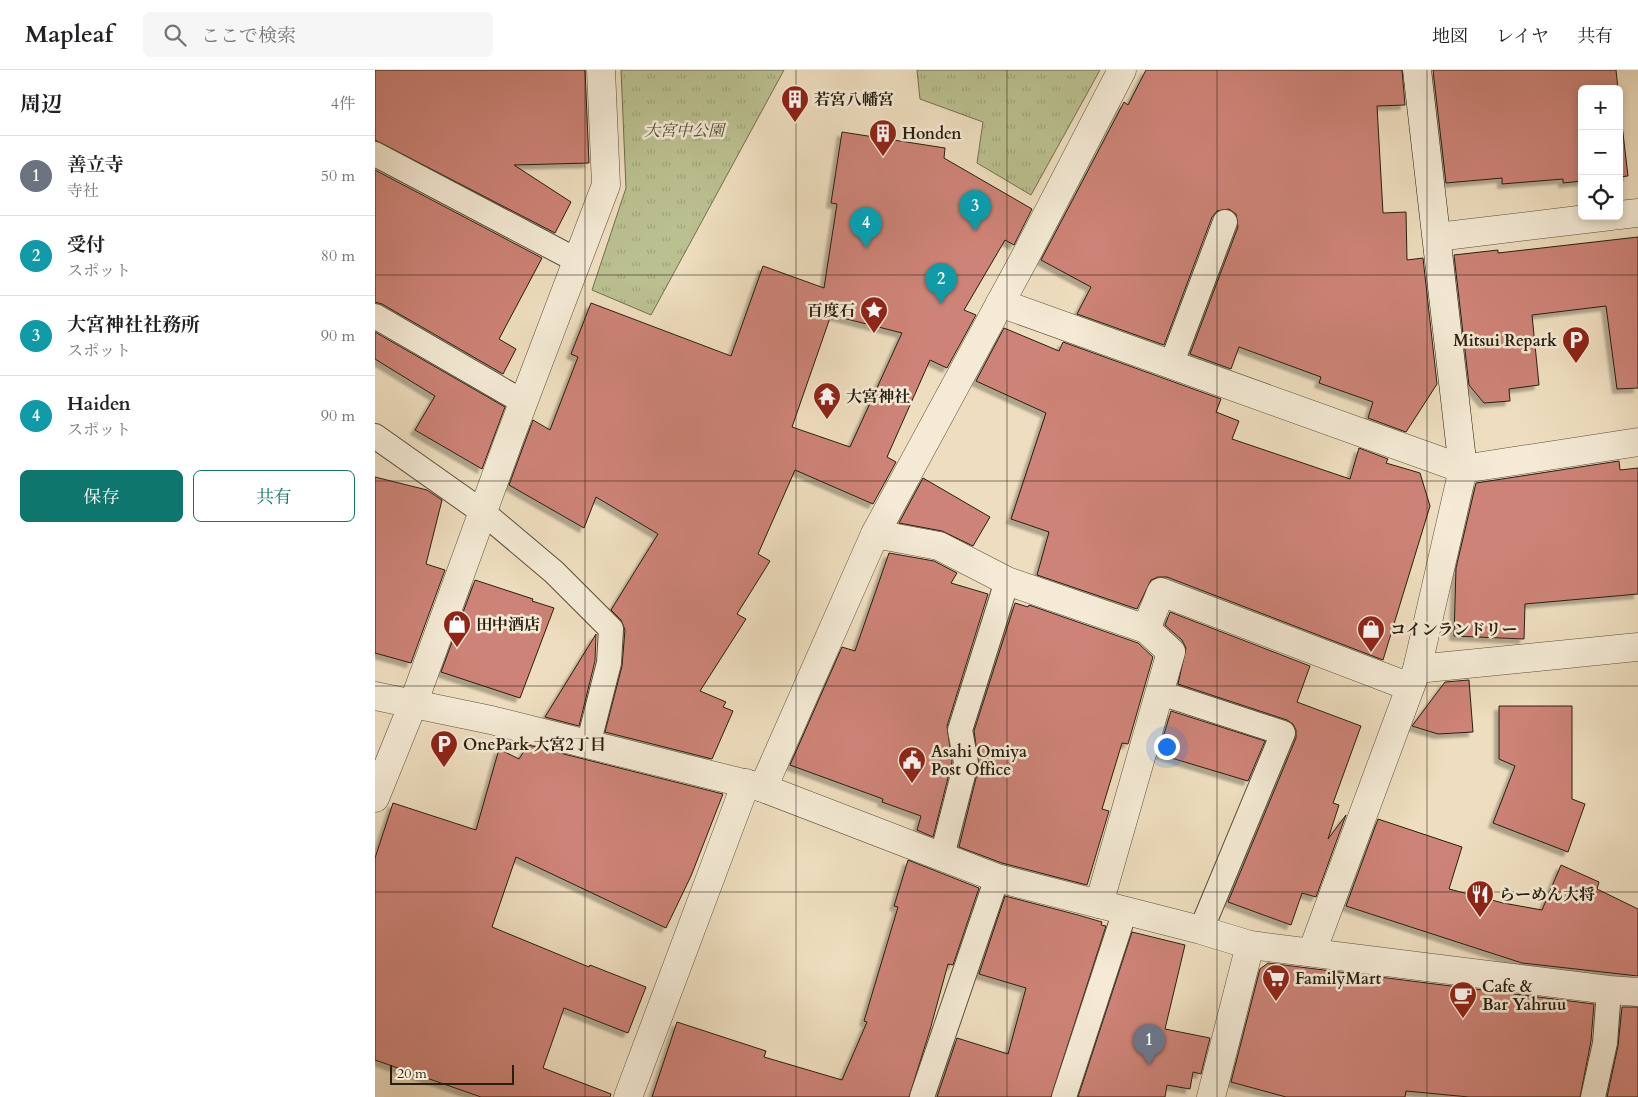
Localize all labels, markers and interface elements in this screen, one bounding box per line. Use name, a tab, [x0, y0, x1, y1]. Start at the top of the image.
search box	[143, 12, 493, 57]
text: Mapleaf	[25, 18, 113, 51]
icon: search	[161, 21, 189, 49]
text: ここで検索	[201, 23, 296, 49]
text: 地図	[1432, 24, 1468, 49]
text: レイヤ	[1496, 24, 1549, 49]
text: 共有	[1577, 24, 1613, 49]
building icon: 若宮八幡宮	[780, 84, 810, 123]
map controls	[1578, 85, 1623, 220]
button: +	[1578, 85, 1623, 130]
place label: 若宮八幡宮	[814, 89, 894, 111]
text: 周辺	[20, 90, 62, 119]
text: 4件	[331, 93, 355, 115]
building icon: Honden	[868, 118, 898, 157]
park label: 大宮中公園	[644, 120, 727, 142]
place label: Honden	[902, 123, 962, 145]
button: −	[1578, 130, 1623, 175]
text: 善立寺	[67, 152, 124, 178]
text: 1	[32, 165, 40, 187]
text: 50 m	[321, 165, 355, 187]
button: locate	[1578, 175, 1623, 220]
text: 寺社	[67, 180, 99, 202]
pin: 3	[959, 190, 991, 231]
pin: 4	[850, 207, 882, 248]
text: 受付	[67, 232, 105, 258]
text: 2	[32, 245, 40, 267]
text: 80 m	[321, 245, 355, 267]
text: スポット	[67, 260, 131, 282]
pin: 2	[925, 263, 957, 304]
place icon: 百度石	[859, 295, 889, 334]
place label: 百度石	[807, 300, 855, 322]
text: 大宮神社社務所	[67, 312, 200, 338]
text: 3	[32, 325, 40, 347]
text: 90 m	[321, 325, 355, 347]
parking icon: Mitsui Repark	[1561, 325, 1591, 364]
place label: Mitsui Repark	[1453, 330, 1557, 352]
text: スポット	[67, 340, 131, 362]
temple icon: 大宮神社	[812, 381, 842, 420]
place label: 大宮神社	[846, 386, 910, 408]
text: Haiden	[67, 391, 131, 417]
text: 4	[32, 405, 40, 427]
text: 90 m	[321, 405, 355, 427]
text: スポット	[67, 419, 131, 441]
button: 保存	[20, 470, 183, 522]
button: 共有	[193, 470, 355, 522]
shop icon: 田中酒店	[442, 609, 472, 648]
place label: 田中酒店	[476, 614, 540, 636]
shop icon: コインランドリー	[1356, 614, 1386, 653]
place label: コインランドリー	[1390, 619, 1518, 641]
parking icon: OnePark 大宮2丁目	[429, 729, 459, 768]
place label: OnePark 大宮2丁目	[463, 734, 606, 756]
your location	[1154, 734, 1180, 760]
place label: Asahi Omiya Post Office	[931, 741, 1027, 781]
public building icon: Asahi Omiya Post Office	[897, 745, 927, 784]
restaurant icon: らーめん大将	[1465, 879, 1495, 918]
place label: らーめん大将	[1499, 884, 1595, 906]
supermarket icon: FamilyMart	[1261, 963, 1291, 1002]
place label: FamilyMart	[1295, 968, 1381, 990]
place label: Cafe & Bar Yahruu	[1482, 976, 1566, 1016]
cafe icon: Cafe & Bar Yahruu	[1448, 980, 1478, 1019]
pin: 1	[1133, 1024, 1165, 1065]
scale bar	[390, 1062, 514, 1085]
text: 20 m	[397, 1064, 427, 1083]

